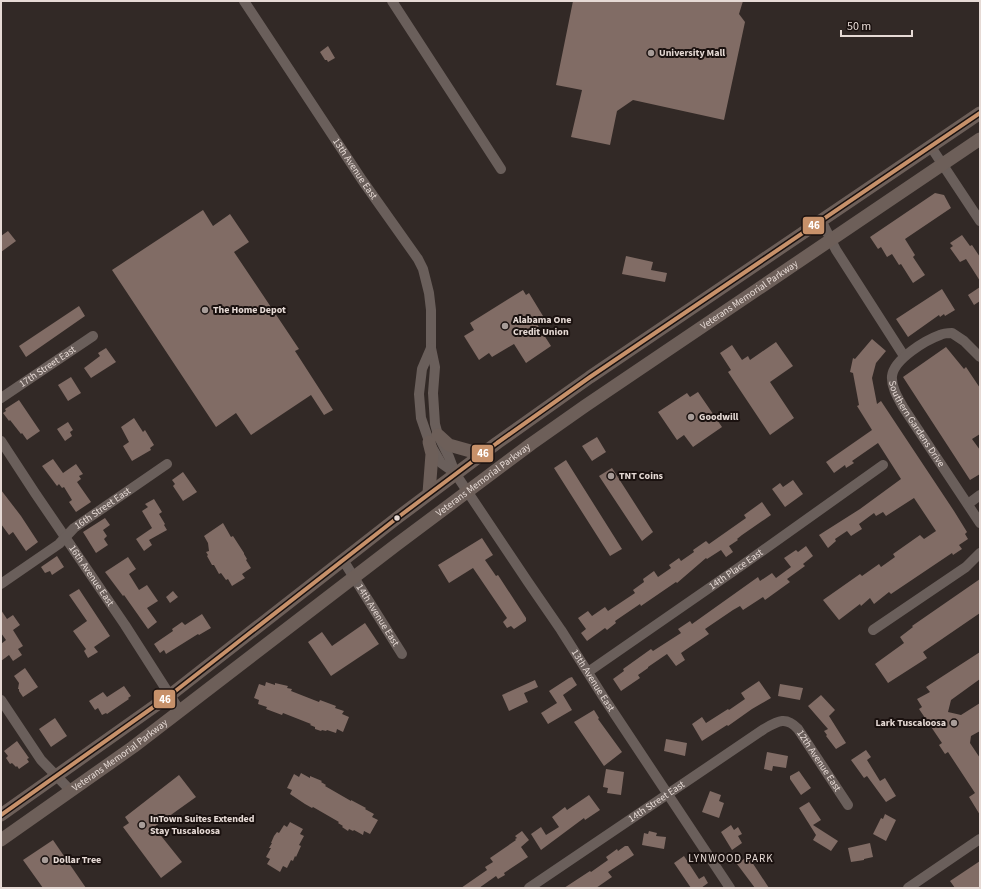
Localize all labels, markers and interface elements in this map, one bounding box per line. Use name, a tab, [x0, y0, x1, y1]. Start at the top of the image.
scale bar	[841, 12, 912, 38]
text: 50 m	[847, 18, 871, 35]
place label: University Mall	[659, 46, 725, 60]
marker: University Mall	[646, 48, 656, 58]
street label: 13th Avenue East	[329, 135, 381, 203]
line badge: 46	[802, 216, 825, 235]
text: 46	[808, 218, 820, 233]
street label: Veterans Memorial Parkway	[698, 257, 801, 333]
place label: The Home Depot	[213, 303, 286, 317]
marker: The Home Depot	[200, 305, 210, 315]
place label: Alabama One Credit Union	[512, 313, 571, 339]
marker: Alabama One Credit Union	[500, 321, 510, 331]
street label: 17th Street East	[16, 342, 79, 391]
street label: Southern Gardens Drive	[885, 379, 948, 470]
place label: Goodwill	[699, 410, 739, 424]
marker: Goodwill	[686, 412, 696, 422]
street label: Veterans Memorial Parkway	[433, 439, 534, 520]
line badge: 46	[471, 444, 494, 463]
text: 46	[477, 446, 489, 461]
place label: TNT Coins	[619, 469, 664, 483]
marker: TNT Coins	[606, 471, 616, 481]
street label: 16th Street East	[72, 484, 134, 533]
unlabelled marker	[392, 513, 402, 523]
street label: 16th Avenue East	[65, 542, 118, 609]
street label: 14th Place East	[706, 545, 766, 593]
street label: 14th Avenue East	[353, 581, 403, 650]
street label: 13th Avenue East	[568, 647, 618, 715]
line badge: 46	[153, 689, 176, 709]
text: 46	[159, 692, 171, 707]
street label: Veterans Memorial Parkway	[69, 716, 171, 795]
place label: Lark Tuscaloosa	[875, 716, 946, 730]
marker: Lark Tuscaloosa	[949, 718, 959, 728]
street label: 12th Avenue East	[793, 727, 845, 795]
street label: 14th Street East	[625, 777, 688, 826]
place label: InTown Suites Extended Stay Tuscaloosa	[150, 812, 255, 838]
marker: InTown Suites Extended Stay Tuscaloosa	[137, 820, 147, 830]
district label: LYNWOOD PARK	[688, 851, 774, 866]
place label: Dollar Tree	[53, 853, 101, 867]
marker: Dollar Tree	[40, 855, 50, 865]

